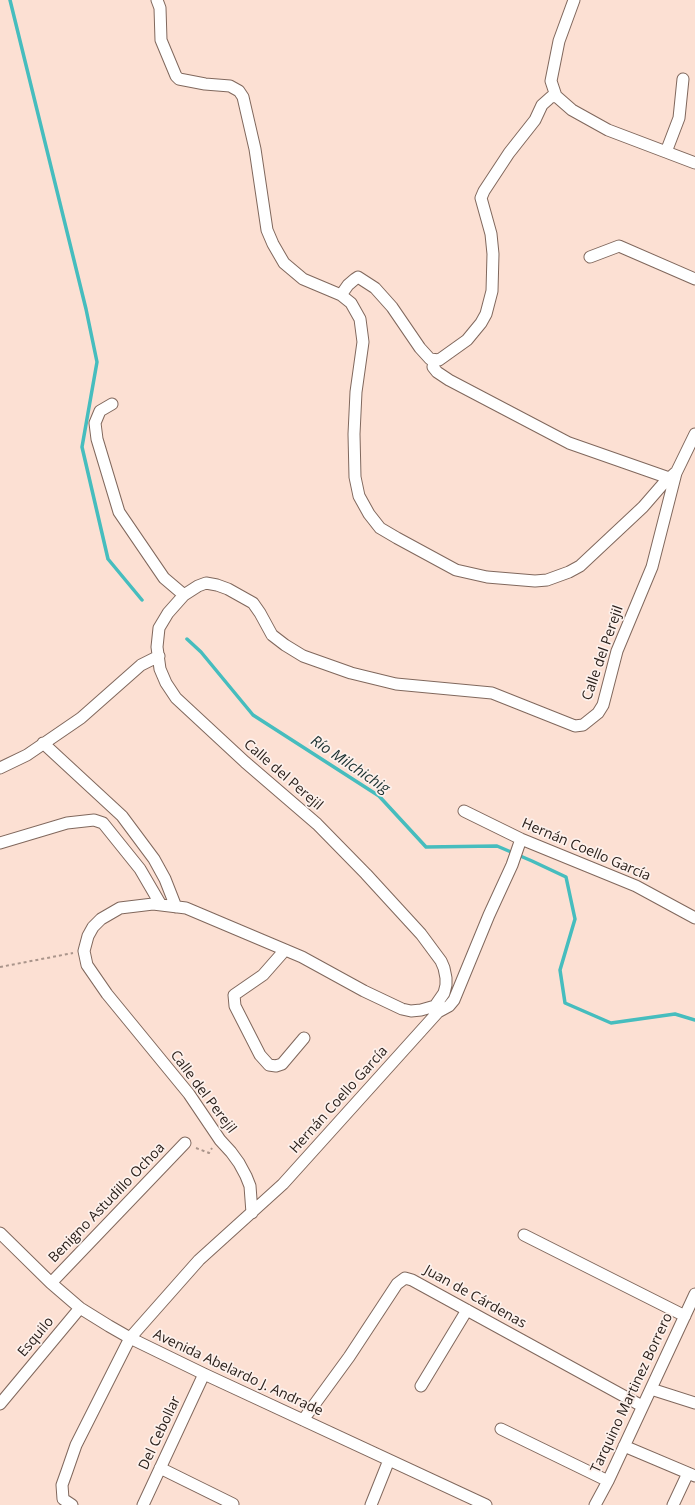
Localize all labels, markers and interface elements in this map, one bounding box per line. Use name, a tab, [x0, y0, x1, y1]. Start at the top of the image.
street label: Calle del Perejil	[579, 603, 627, 703]
water label: Río Milchichig	[307, 732, 393, 798]
street label: Calle del Perejil	[240, 736, 326, 814]
street label: Hernán Coello García	[519, 815, 653, 885]
street label: Hernán Coello García	[286, 1043, 392, 1157]
street label: Calle del Perejil	[166, 1047, 240, 1137]
street label: Benigno Astudillo Ochoa	[45, 1140, 169, 1266]
street label: Juan de Cárdenas	[421, 1262, 529, 1332]
street label: Tarquino Martinez Borrero	[587, 1310, 677, 1476]
street label: Esquilo	[14, 1314, 58, 1360]
street label: Avenida Abelardo J. Andrade	[150, 1326, 326, 1420]
street label: Del Cebollar	[136, 1393, 184, 1473]

